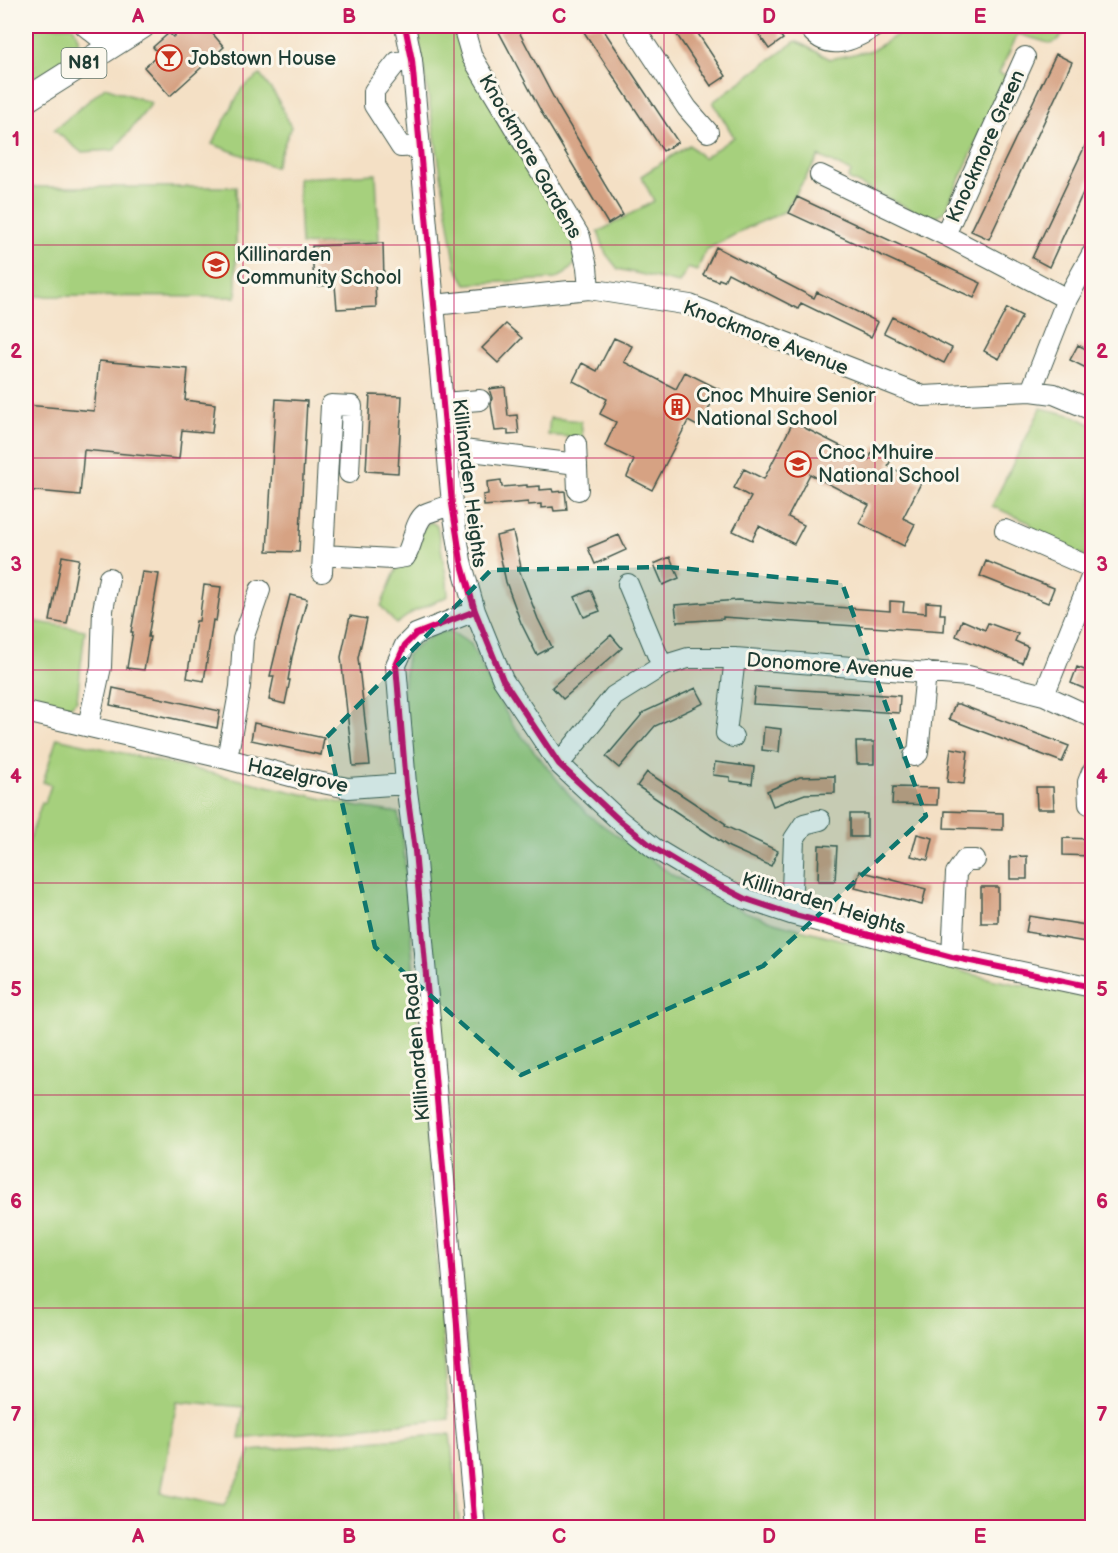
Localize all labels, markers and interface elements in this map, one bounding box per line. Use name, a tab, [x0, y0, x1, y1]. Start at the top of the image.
text: A	[131, 5, 145, 29]
text: B	[342, 5, 356, 29]
text: C	[552, 5, 566, 29]
text: D	[762, 5, 776, 29]
text: E	[974, 5, 987, 29]
bar icon: Jobstown House	[154, 43, 184, 73]
place label: Jobstown House	[188, 47, 336, 71]
road number: N81	[62, 48, 106, 78]
street label: Knockmore Green	[941, 66, 1030, 227]
street label: Knockmore Gardens	[473, 70, 587, 243]
text: 1	[12, 128, 20, 152]
text: 1	[1098, 128, 1106, 152]
place label: Killinarden Community School	[236, 243, 402, 290]
school or university icon: Killinarden Community School	[201, 250, 231, 280]
street label: Knockmore Avenue	[680, 295, 852, 381]
text: 2	[10, 340, 22, 364]
text: 2	[1096, 340, 1108, 364]
place label: Cnoc Mhuire Senior National School	[696, 384, 876, 431]
building icon: Cnoc Mhuire Senior National School	[662, 392, 692, 422]
street label: Killinarden Heights	[447, 397, 491, 569]
place label: Cnoc Mhuire National School	[818, 441, 960, 488]
school or university icon: Cnoc Mhuire National School	[783, 449, 813, 479]
text: 3	[10, 553, 22, 577]
text: 3	[1096, 553, 1108, 577]
street label: Donomore Avenue	[746, 648, 914, 684]
street label: Hazelgrove	[245, 754, 350, 798]
text: 4	[10, 765, 22, 789]
text: 4	[1096, 765, 1108, 789]
street label: Killinarden Heights	[739, 868, 909, 940]
street label: Killinarden Road	[399, 972, 435, 1122]
text: 5	[10, 978, 22, 1002]
text: 5	[1096, 978, 1108, 1002]
text: 6	[10, 1190, 22, 1214]
text: 6	[1096, 1190, 1108, 1214]
text: 7	[10, 1403, 22, 1427]
text: 7	[1096, 1403, 1108, 1427]
text: A	[131, 1525, 145, 1549]
text: B	[342, 1525, 356, 1549]
text: C	[552, 1525, 566, 1549]
text: D	[762, 1525, 776, 1549]
text: E	[974, 1525, 987, 1549]

